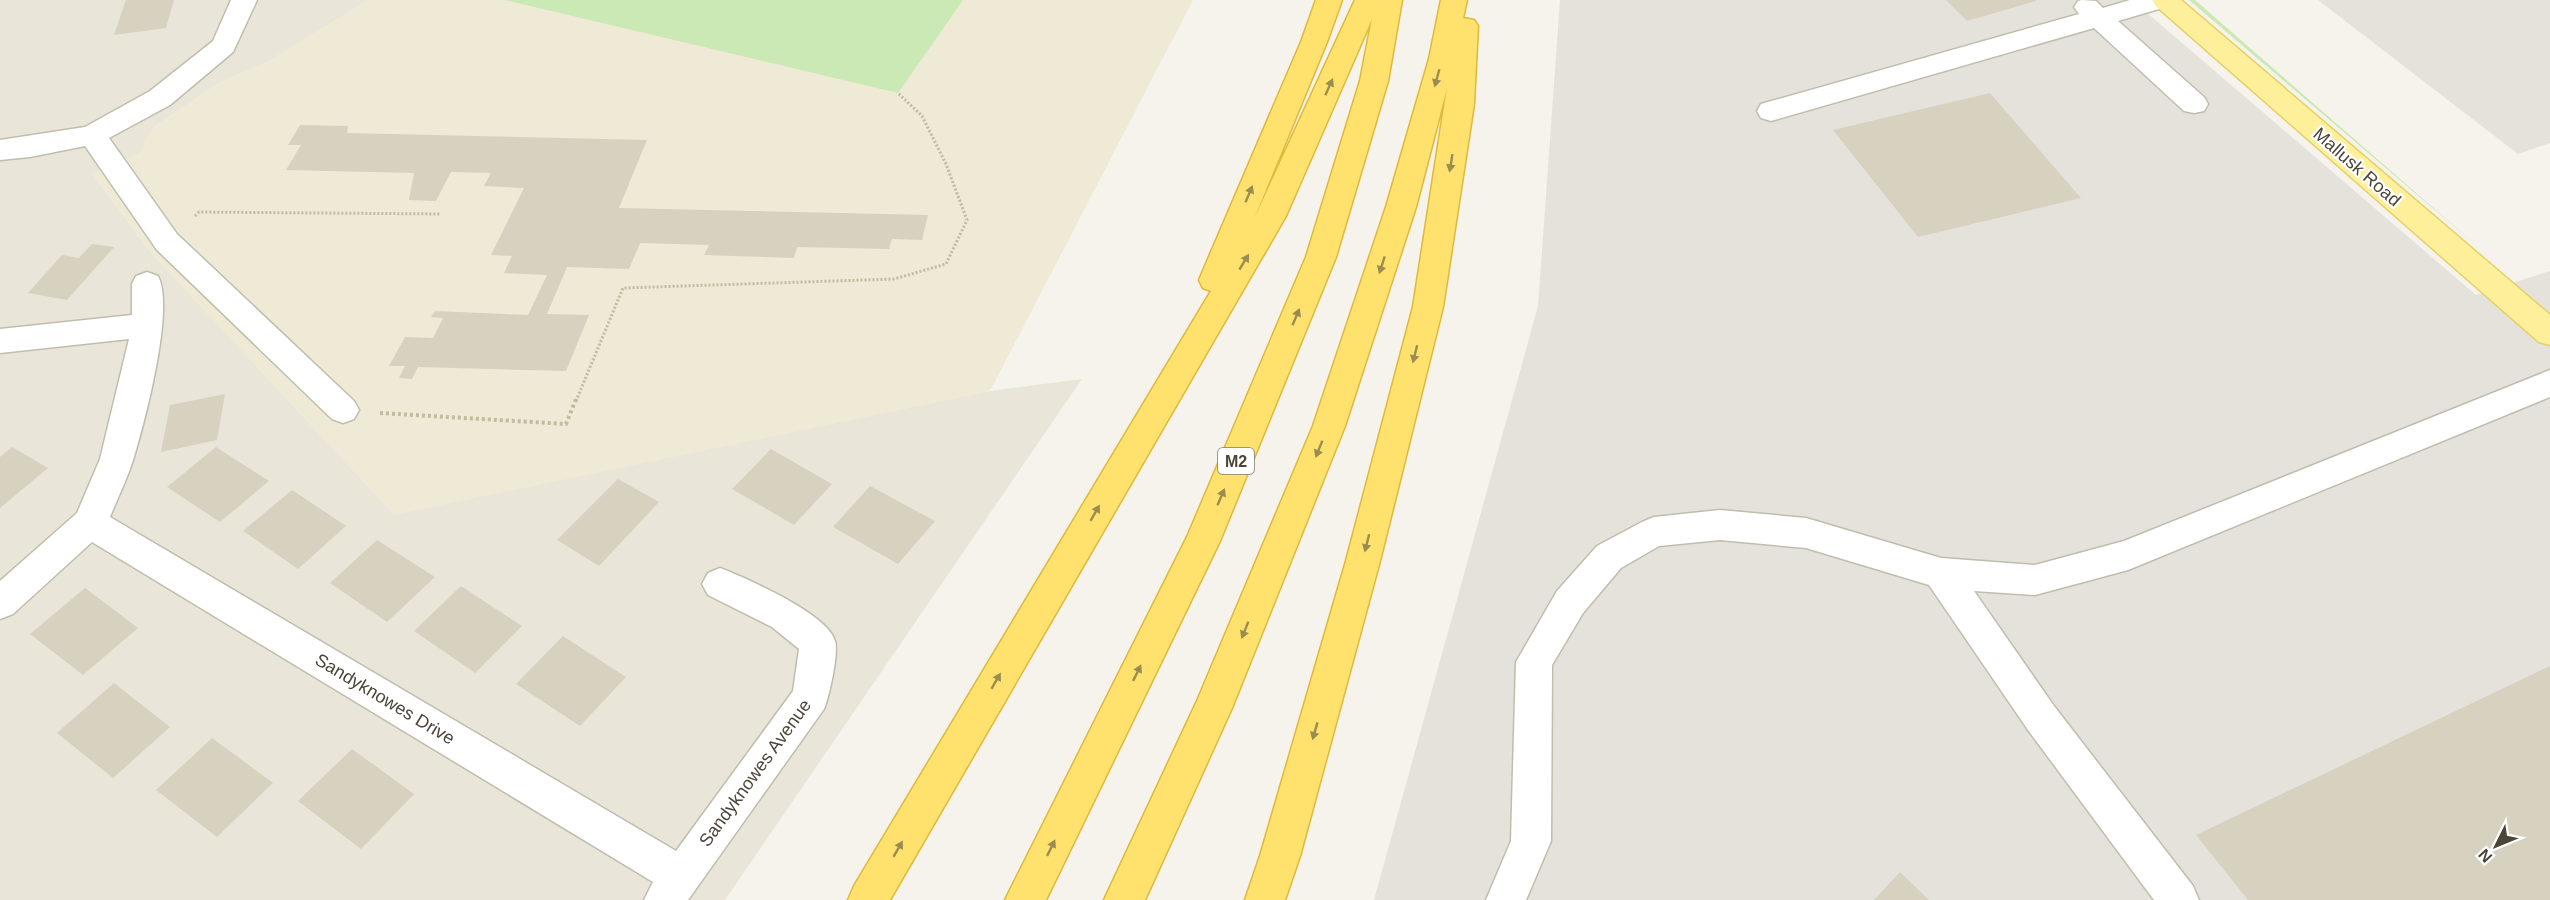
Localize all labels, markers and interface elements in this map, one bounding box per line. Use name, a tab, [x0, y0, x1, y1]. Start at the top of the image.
one-way arrow	[1431, 69, 1441, 87]
one-way arrow	[1324, 77, 1334, 95]
street label: Mallusk Road	[2309, 124, 2405, 210]
one-way arrow	[1447, 153, 1456, 172]
one-way arrow	[1245, 185, 1254, 203]
one-way arrow	[1238, 254, 1249, 270]
one-way arrow	[1377, 256, 1386, 274]
one-way arrow	[1291, 307, 1301, 325]
one-way arrow	[1410, 345, 1420, 363]
one-way arrow	[1314, 441, 1324, 459]
road number: M2	[1218, 448, 1254, 474]
one-way arrow	[1217, 488, 1226, 506]
one-way arrow	[1090, 504, 1100, 521]
one-way arrow	[1362, 534, 1372, 552]
one-way arrow	[1240, 621, 1250, 639]
street label: Sandyknowes Drive	[312, 649, 458, 749]
one-way arrow	[1133, 664, 1142, 681]
one-way arrow	[991, 673, 1002, 689]
street label: Sandyknowes Avenue	[695, 696, 815, 850]
one-way arrow	[1310, 722, 1319, 740]
north arrow	[2466, 816, 2526, 876]
one-way arrow	[1046, 839, 1055, 856]
one-way arrow	[893, 841, 903, 858]
text: N	[2475, 846, 2496, 866]

